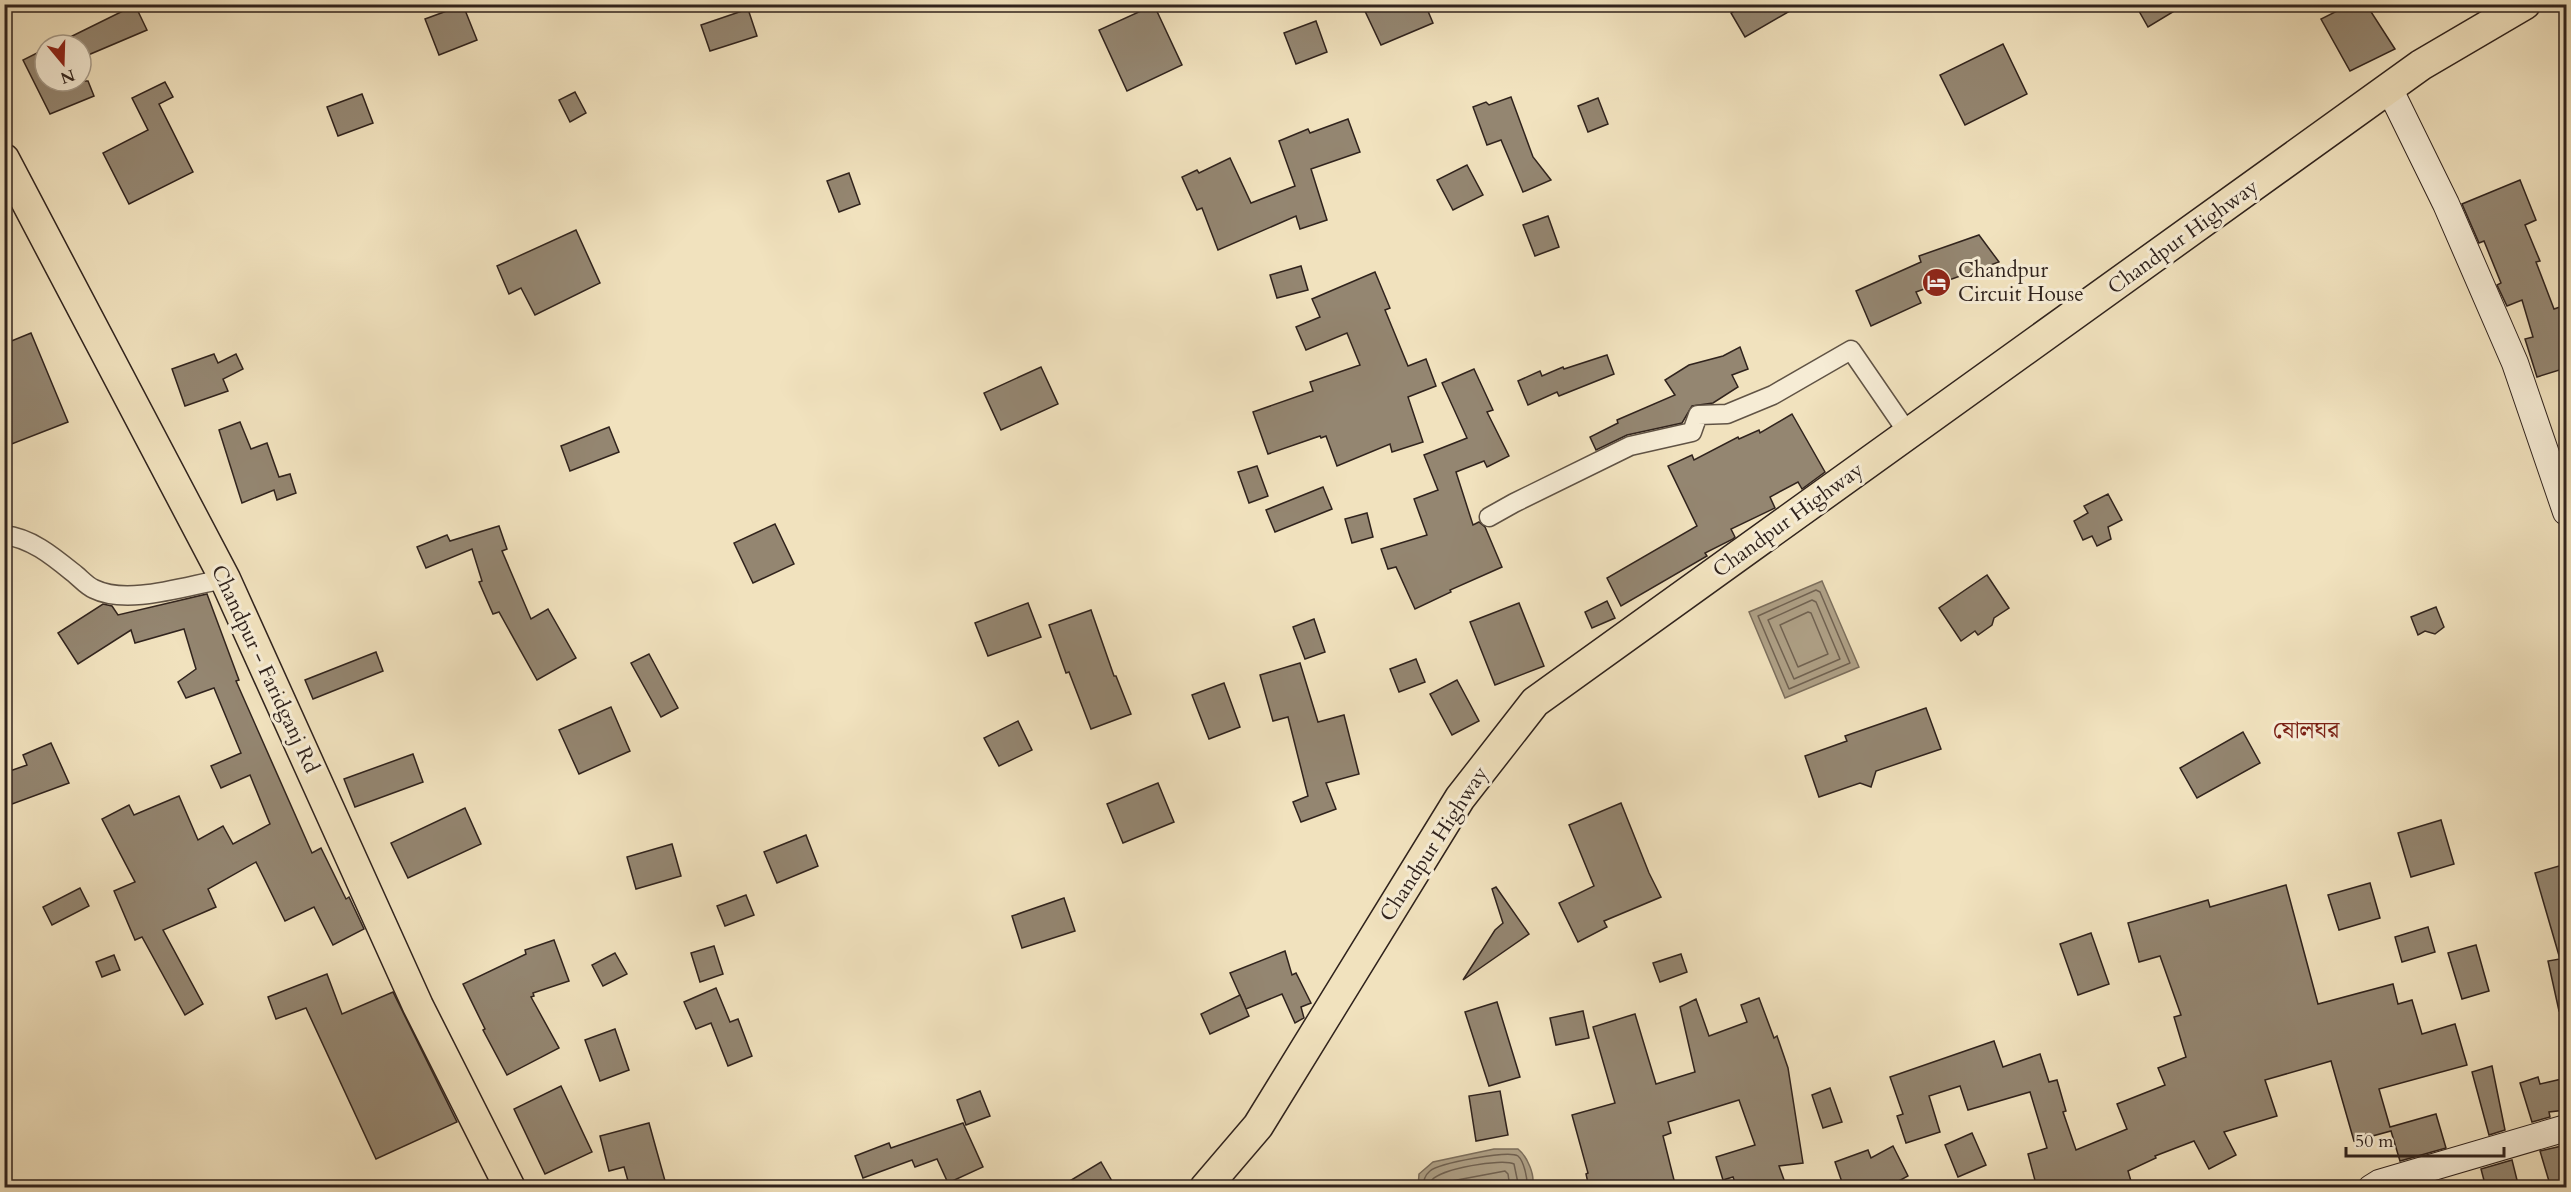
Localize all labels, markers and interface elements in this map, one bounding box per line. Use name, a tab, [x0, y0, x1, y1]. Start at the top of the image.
north arrow	[33, 33, 93, 93]
text: N	[57, 64, 78, 89]
street label: Chandpur Highway	[2102, 173, 2264, 301]
place label: Chandpur Circuit House	[1958, 256, 2084, 309]
hotel icon: Chandpur Circuit House	[1921, 266, 1953, 298]
street label: Chandpur Highway	[1707, 456, 1869, 584]
street label: Chandpur - Faridganj Rd	[204, 560, 326, 778]
district label: ষোলঘর	[2273, 714, 2340, 747]
street label: Chandpur Highway	[1373, 761, 1495, 927]
scale bar	[2346, 1120, 2504, 1158]
text: 50 m	[2355, 1129, 2394, 1154]

